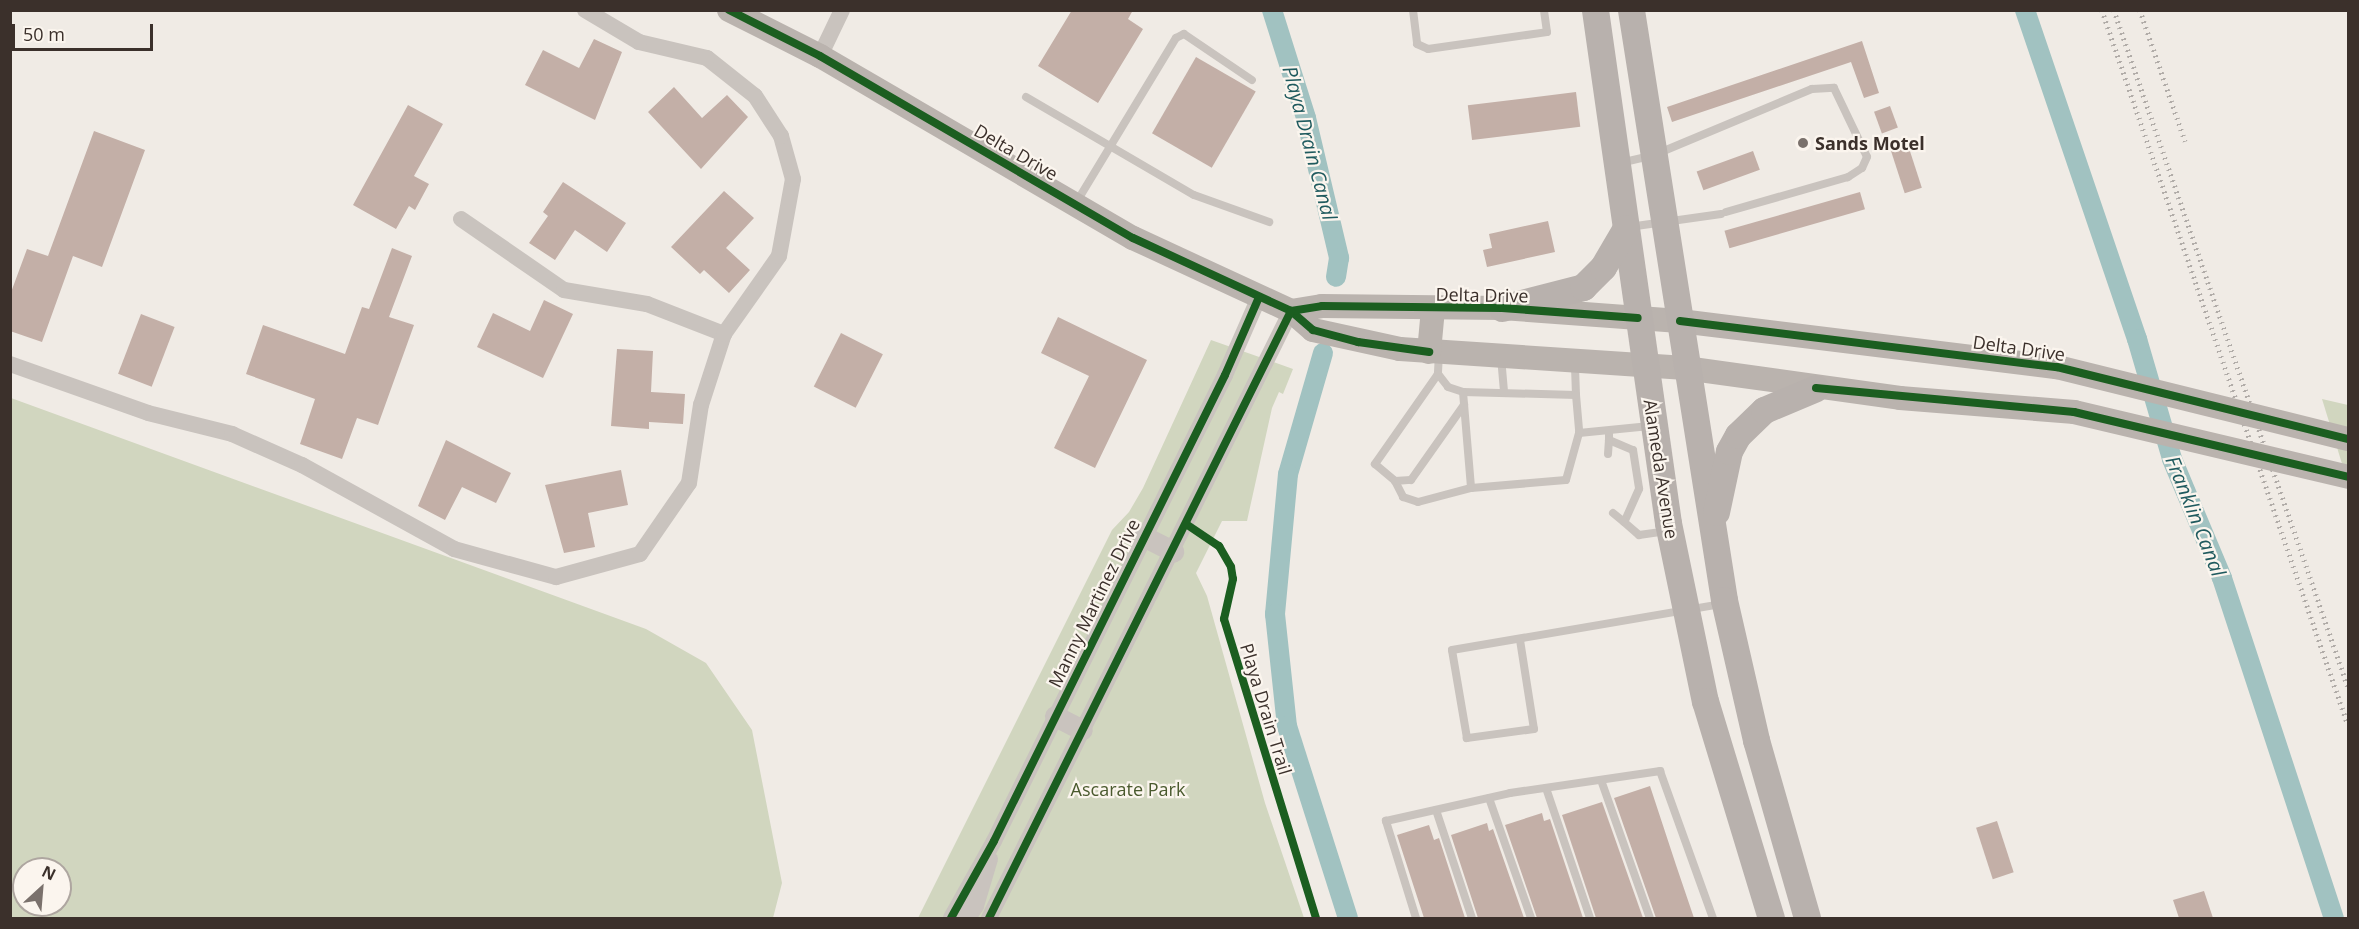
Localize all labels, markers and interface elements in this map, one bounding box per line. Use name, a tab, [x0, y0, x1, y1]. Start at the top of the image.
scale bar	[15, 12, 156, 50]
text: 50 m	[23, 22, 65, 46]
water label: Playa Drain Canal	[1278, 63, 1342, 223]
street label: Delta Drive	[970, 119, 1062, 185]
place label: Sands Motel	[1815, 132, 1925, 154]
marker: Sands Motel	[1796, 136, 1810, 150]
street label: Delta Drive	[1435, 283, 1529, 307]
street label: Delta Drive	[1972, 331, 2066, 365]
street label: Alameda Avenue	[1639, 398, 1683, 540]
water label: Franklin Canal	[2161, 452, 2231, 580]
street label: Manny Martinez Drive	[1044, 515, 1144, 691]
street label: Playa Drain Trail	[1236, 641, 1296, 777]
park label: Ascarate Park	[1071, 778, 1185, 800]
north arrow	[12, 857, 72, 917]
text: N	[38, 860, 60, 885]

